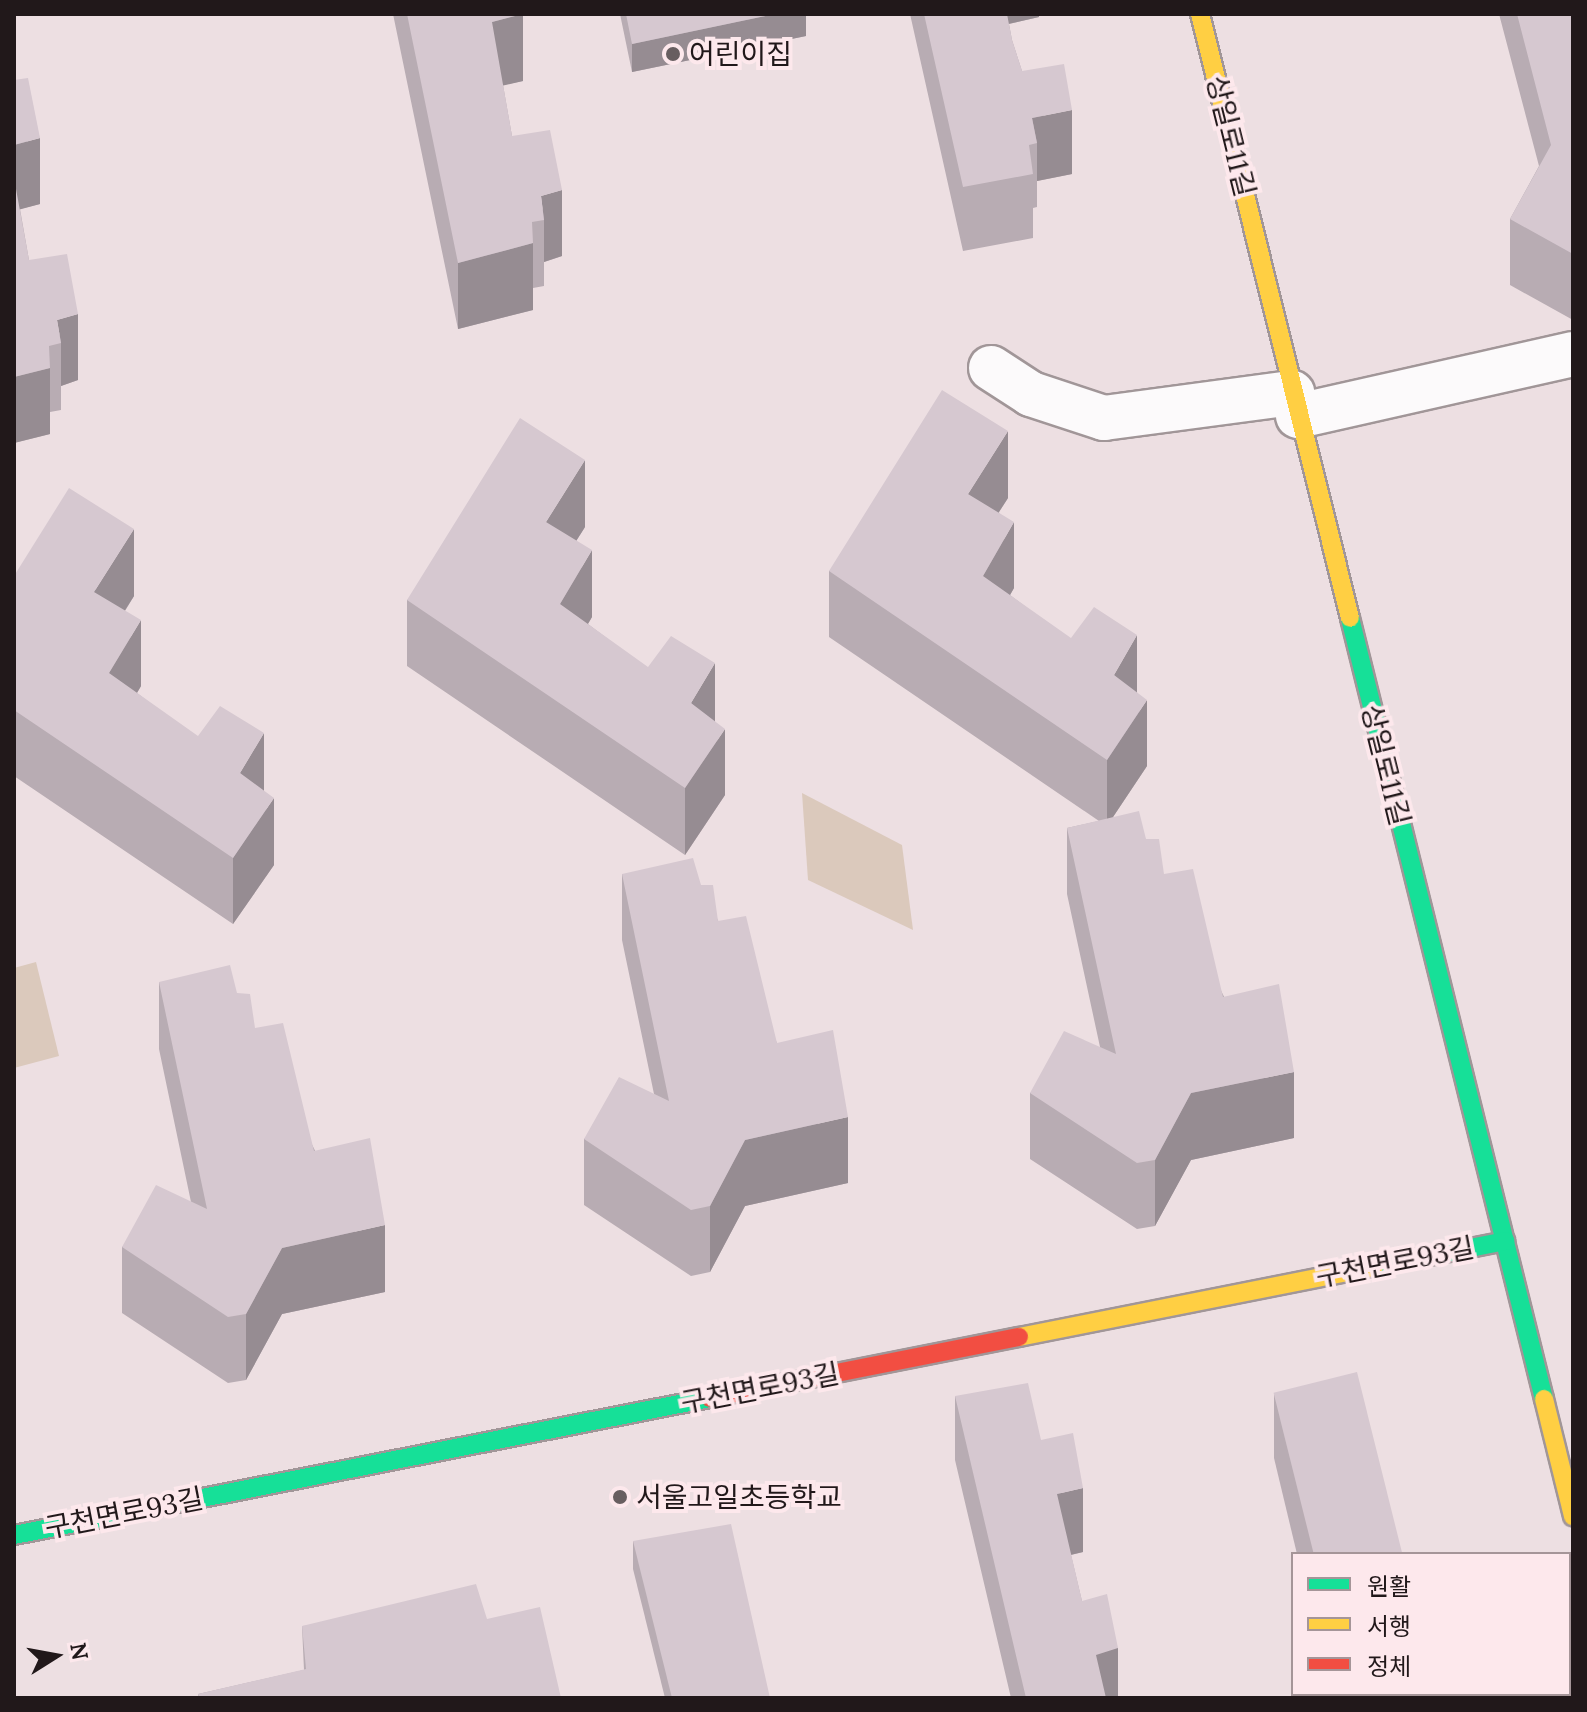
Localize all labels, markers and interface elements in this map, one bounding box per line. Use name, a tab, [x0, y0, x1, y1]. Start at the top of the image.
place label: 어린이집	[689, 37, 792, 71]
marker: 어린이집	[664, 45, 682, 63]
street label: 상일로11길	[1200, 72, 1262, 200]
street label: 상일로11길	[1355, 701, 1417, 829]
street label: 구천면로93길	[1313, 1230, 1477, 1294]
street label: 구천면로93길	[678, 1356, 842, 1420]
place label: 서울고일초등학교	[636, 1480, 842, 1514]
street label: 구천면로93길	[42, 1481, 206, 1545]
marker: 서울고일초등학교	[611, 1488, 629, 1506]
legend	[1291, 1552, 1571, 1696]
text: 원활	[1367, 1571, 1411, 1602]
text: 서행	[1367, 1611, 1411, 1642]
north arrow	[16, 1616, 96, 1696]
text: N	[64, 1640, 95, 1662]
text: 정체	[1367, 1651, 1411, 1682]

